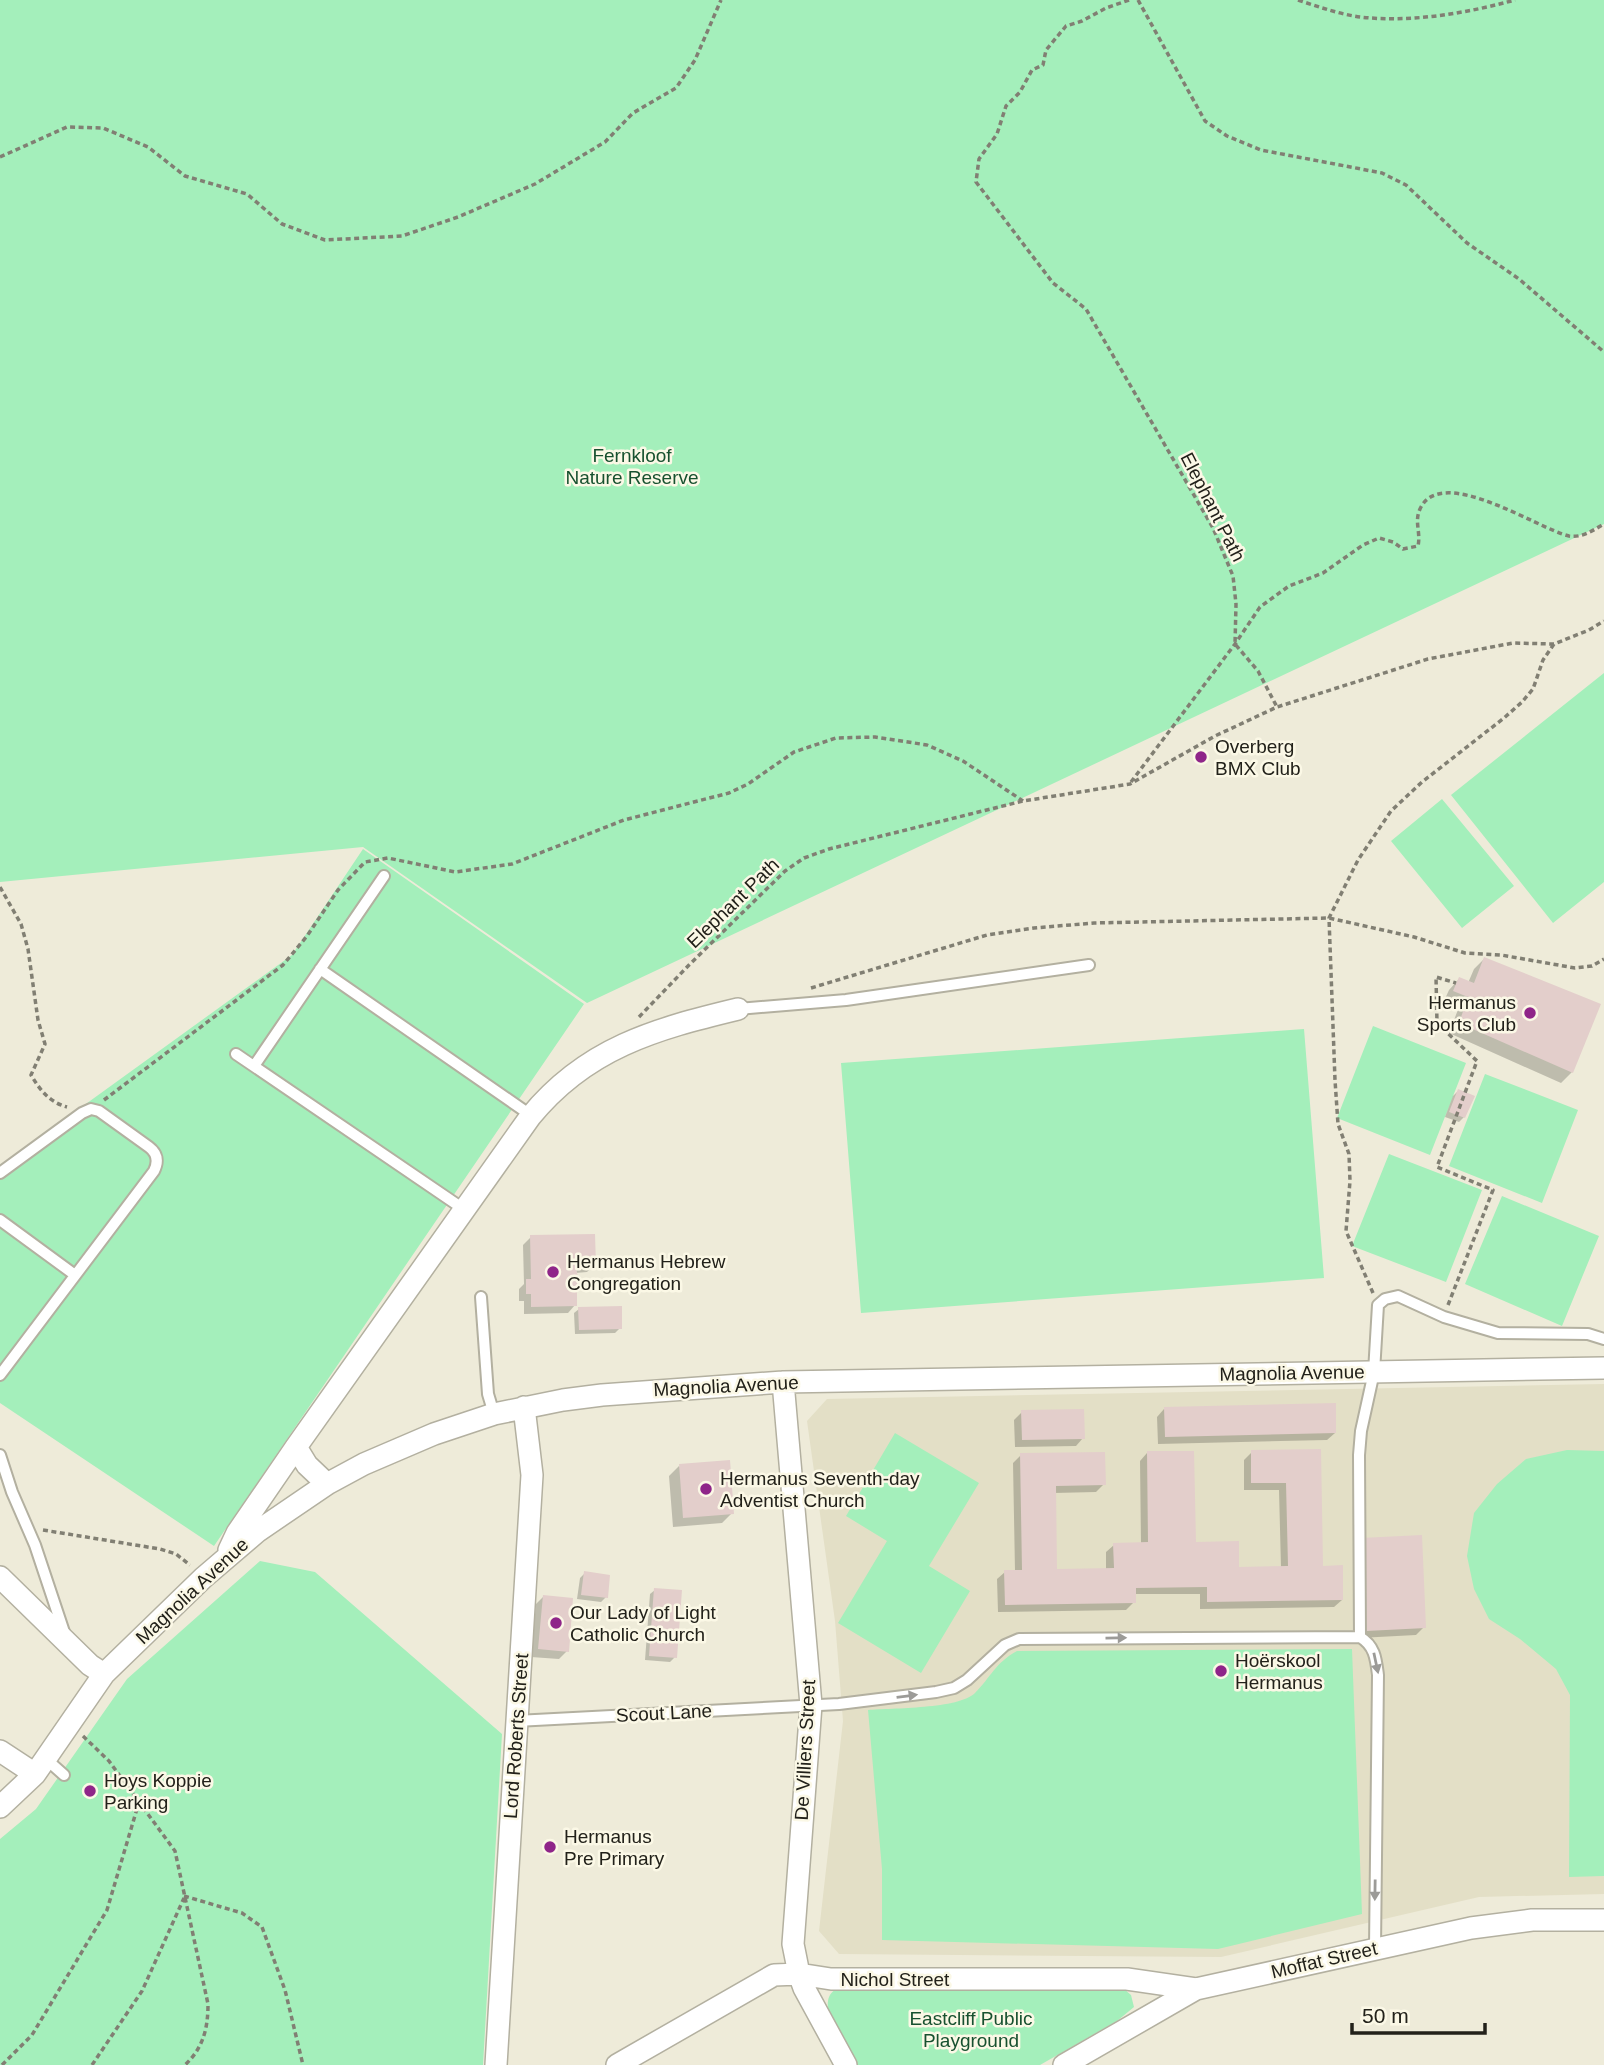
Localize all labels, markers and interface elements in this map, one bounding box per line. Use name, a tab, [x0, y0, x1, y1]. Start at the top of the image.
park label: Fernkloof Nature Reserve	[565, 445, 699, 488]
street label: Elephant Path	[1177, 449, 1249, 565]
place label: Overberg BMX Club	[1215, 736, 1301, 779]
marker: Overberg BMX Club	[1193, 749, 1209, 765]
street label: Elephant Path	[683, 854, 783, 952]
place label: Hermanus Sports Club	[1417, 992, 1516, 1035]
marker: Hermanus Sports Club	[1522, 1005, 1538, 1021]
place label: Hermanus Hebrew Congregation	[567, 1251, 726, 1294]
marker: Hermanus Hebrew Congregation	[545, 1264, 561, 1280]
street label: Magnolia Avenue	[1219, 1361, 1365, 1385]
street label: Magnolia Avenue	[653, 1372, 799, 1400]
place label: Hermanus Seventh-day Adventist Church	[720, 1468, 920, 1511]
marker: Hermanus Seventh-day Adventist Church	[698, 1481, 714, 1497]
street label: Magnolia Avenue	[132, 1534, 252, 1648]
place label: Our Lady of Light Catholic Church	[570, 1602, 716, 1645]
marker: Our Lady of Light Catholic Church	[548, 1615, 564, 1631]
one-way arrow	[1105, 1632, 1127, 1644]
place label: Hoërskool Hermanus	[1235, 1650, 1323, 1693]
street label: Lord Roberts Street	[500, 1652, 532, 1819]
one-way arrow	[1370, 1652, 1381, 1674]
marker: Hoërskool Hermanus	[1213, 1663, 1229, 1679]
street label: De Villiers Street	[791, 1678, 819, 1821]
one-way arrow	[896, 1690, 918, 1701]
street label: Scout Lane	[615, 1700, 713, 1726]
place label: Hoys Koppie Parking	[104, 1770, 212, 1813]
marker: Hoys Koppie Parking	[82, 1783, 98, 1799]
place label: Hermanus Pre Primary	[564, 1826, 665, 1869]
marker: Hermanus Pre Primary	[542, 1839, 558, 1855]
one-way arrow	[1370, 1879, 1381, 1901]
street label: Moffat Street	[1269, 1937, 1380, 1982]
street label: Nichol Street	[841, 1969, 950, 1990]
scale bar	[1352, 1992, 1485, 2036]
text: 50 m	[1362, 2004, 1409, 2027]
park label: Eastcliff Public Playground	[909, 2008, 1033, 2051]

